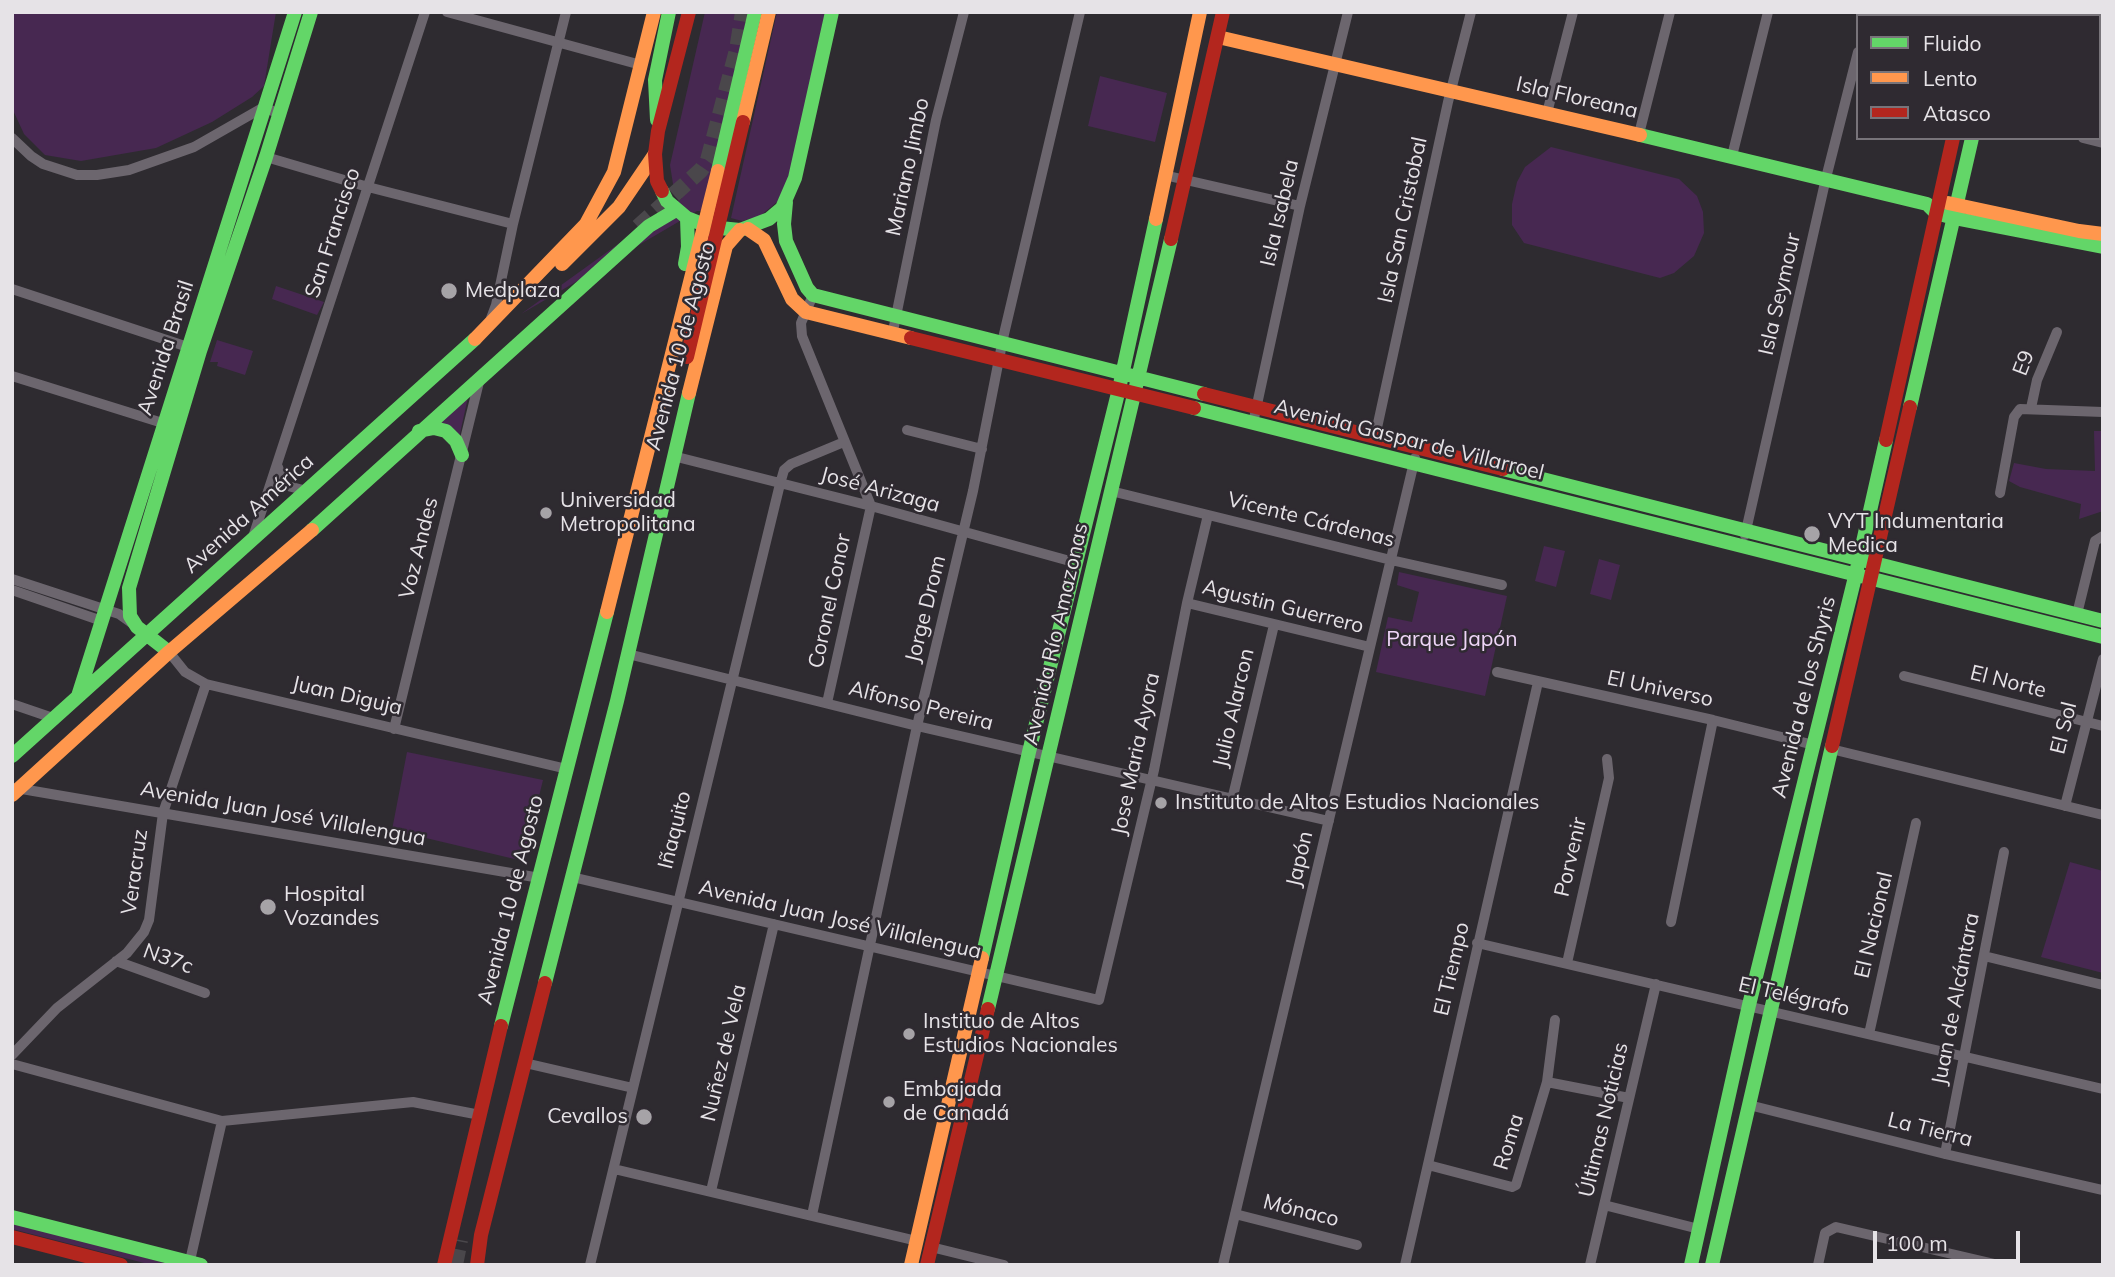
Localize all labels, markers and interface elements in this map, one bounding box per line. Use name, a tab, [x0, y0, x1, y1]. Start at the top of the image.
legend	[1856, 14, 2101, 140]
text: Fluido	[1923, 30, 1982, 56]
text: Lento	[1923, 65, 1977, 91]
street label: Isla Floreana	[1514, 72, 1640, 124]
street label: Mariano Jimbo	[881, 96, 935, 238]
text: Atasco	[1923, 100, 1991, 126]
street label: Isla San Cristobal	[1373, 135, 1433, 305]
street label: Isla Isabela	[1255, 157, 1305, 269]
street label: San Francisco	[300, 165, 366, 301]
street label: Isla Seymour	[1754, 230, 1806, 358]
street label: Avenida 10 de Agosto	[641, 239, 721, 453]
street label: Avenida Brasil	[132, 277, 200, 419]
place label: Medplaza	[465, 278, 561, 304]
marker: Medplaza	[439, 281, 459, 301]
street label: E9	[2008, 347, 2040, 379]
street label: Avenida Gaspar de Villarroel	[1271, 394, 1547, 486]
street label: Avenida América	[179, 449, 319, 579]
street label: José Arizaga	[817, 462, 943, 518]
street label: Vicente Cárdenas	[1225, 487, 1397, 553]
place label: Universidad Metropolitana	[560, 488, 696, 538]
street label: Voz Andes	[394, 495, 444, 601]
marker: Universidad Metropolitana	[538, 505, 554, 521]
place label: VYT Indumentaria Medica	[1828, 509, 2004, 559]
street label: Avenida Río Amazonas	[1018, 521, 1094, 747]
marker: VYT Indumentaria Medica	[1802, 524, 1822, 544]
street label: Coronel Conor	[803, 531, 857, 671]
street label: Jorge Drom	[901, 553, 951, 665]
street label: Agustin Guerrero	[1200, 575, 1366, 639]
street label: Avenida de los Shyris	[1767, 593, 1841, 801]
park label: Parque Japón	[1386, 627, 1518, 653]
street label: Julio Alarcon	[1208, 646, 1260, 770]
street label: El Norte	[1967, 660, 2049, 704]
street label: El Universo	[1605, 665, 1715, 713]
street label: Jose Maria Ayora	[1106, 670, 1166, 838]
street label: Juan Diguja	[289, 671, 405, 721]
street label: Alfonso Pereira	[846, 676, 996, 736]
street label: El Sol	[2045, 699, 2083, 757]
street label: Avenida Juan José Villalengua	[138, 776, 428, 852]
street label: Iñaquito	[653, 788, 697, 872]
place label: Instituto de Altos Estudios Nacionales	[1175, 790, 1540, 816]
street label: Avenida 10 de Agosto	[473, 793, 549, 1007]
marker: Instituto de Altos Estudios Nacionales	[1153, 795, 1169, 811]
street label: Porvenir	[1550, 815, 1592, 899]
street label: Veracruz	[117, 828, 153, 916]
street label: Japón	[1281, 829, 1319, 889]
street label: El Nacional	[1850, 869, 1898, 981]
street label: Avenida Juan José Villalengua	[696, 875, 984, 965]
place label: Hospital Vozandes	[284, 882, 379, 932]
marker: Hospital Vozandes	[258, 897, 278, 917]
street label: Juan de Alcántara	[1927, 911, 1985, 1087]
street label: El Tiempo	[1429, 920, 1475, 1018]
street label: N37c	[140, 938, 196, 980]
street label: El Telégrafo	[1736, 972, 1852, 1022]
street label: Nuñez de Vela	[696, 982, 752, 1124]
place label: Instituo de Altos Estudios Nacionales	[923, 1009, 1118, 1059]
marker: Instituo de Altos Estudios Nacionales	[901, 1026, 917, 1042]
street label: Últimas Noticias	[1574, 1040, 1634, 1200]
place label: Embajada de Canadá	[903, 1077, 1009, 1127]
marker: Embajada de Canadá	[881, 1094, 897, 1110]
place label: Cevallos	[547, 1104, 628, 1130]
marker: Cevallos	[634, 1107, 654, 1127]
street label: La Tierra	[1885, 1107, 1975, 1153]
street label: Roma	[1489, 1111, 1529, 1173]
street label: Mónaco	[1261, 1189, 1341, 1233]
scale bar	[1877, 1218, 2024, 1262]
text: 100 m	[1886, 1230, 1948, 1256]

